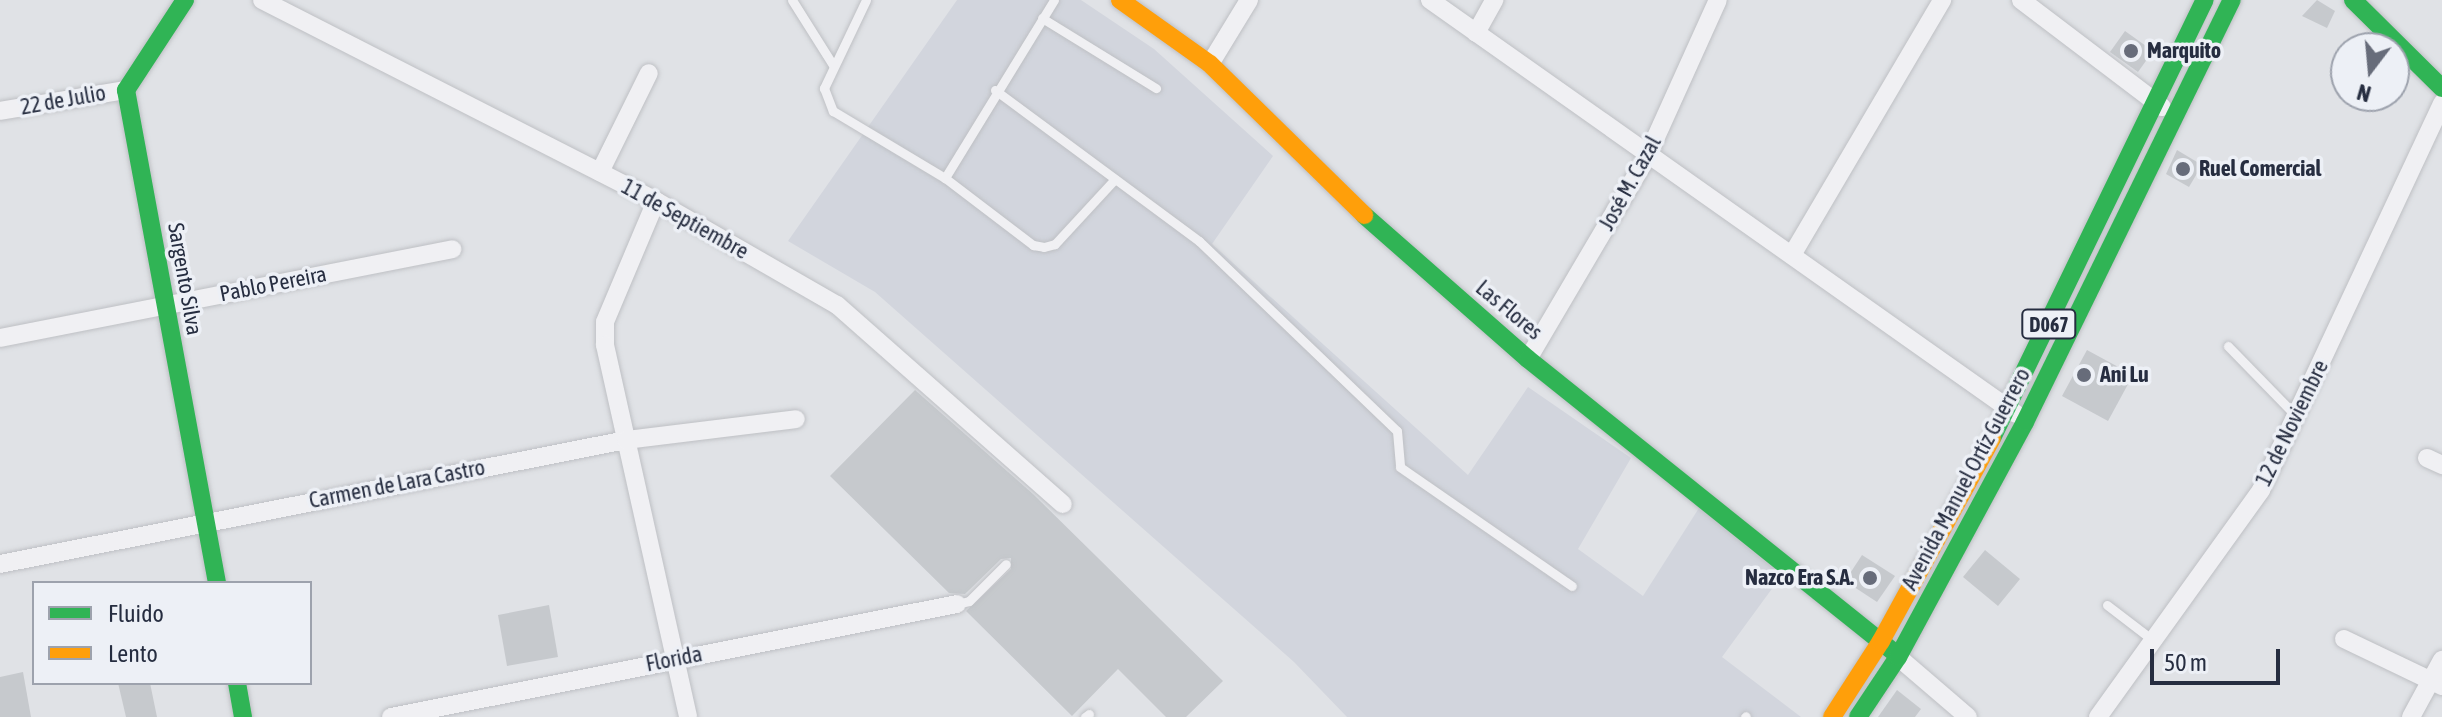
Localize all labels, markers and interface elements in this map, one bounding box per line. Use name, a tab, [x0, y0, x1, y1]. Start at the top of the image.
north arrow	[2330, 32, 2410, 112]
place label: Marquito	[2147, 38, 2221, 64]
marker: Marquito	[2122, 42, 2140, 60]
text: N	[2354, 79, 2374, 107]
street label: 22 de Julio	[18, 80, 108, 120]
street label: José M. Cazal	[1593, 131, 1667, 235]
place label: Ruel Comercial	[2199, 156, 2321, 182]
marker: Ruel Comercial	[2174, 160, 2192, 178]
street label: 11 de Septiembre	[617, 173, 753, 265]
street label: Sargento Silva	[162, 221, 208, 337]
street label: Pablo Pereira	[217, 261, 329, 307]
street label: Las Flores	[1470, 275, 1548, 345]
road number: D067	[2021, 308, 2077, 340]
street label: 12 de Noviembre	[2250, 356, 2334, 490]
place label: Ani Lu	[2100, 362, 2149, 388]
street label: Avenida Manuel Ortíz Guerrero	[1896, 363, 2036, 595]
marker: Ani Lu	[2075, 366, 2093, 384]
street label: Carmen de Lara Castro	[307, 454, 487, 514]
place label: Nazco Era S.A.	[1745, 565, 1854, 591]
marker: Nazco Era S.A.	[1861, 569, 1879, 587]
legend	[32, 581, 312, 685]
text: Fluido	[108, 600, 164, 627]
scale bar	[2154, 633, 2284, 683]
text: Lento	[108, 640, 158, 667]
street label: Florida	[643, 641, 705, 677]
text: 50 m	[2164, 649, 2207, 676]

